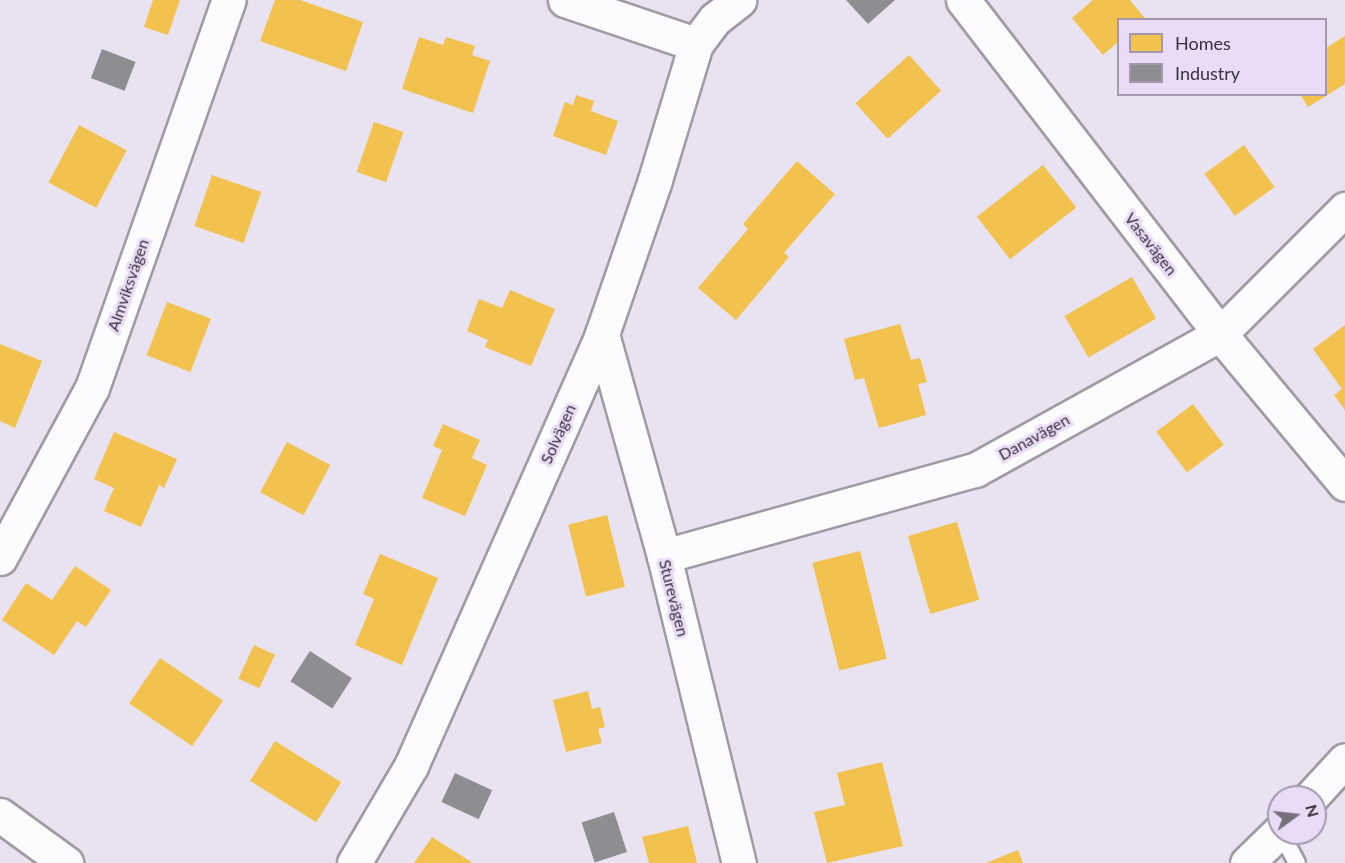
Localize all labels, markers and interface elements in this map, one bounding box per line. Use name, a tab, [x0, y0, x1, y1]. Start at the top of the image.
legend	[1117, 18, 1327, 96]
text: Homes	[1175, 32, 1231, 54]
text: Industry	[1175, 62, 1240, 84]
street label: Vasavägen	[1121, 209, 1181, 279]
street label: Almviksvägen	[103, 236, 153, 334]
street label: Solvägen	[536, 401, 580, 467]
street label: Danavägen	[995, 410, 1073, 464]
street label: Sturevägen	[655, 558, 693, 638]
north arrow	[1267, 785, 1327, 845]
text: N	[1302, 802, 1324, 819]

